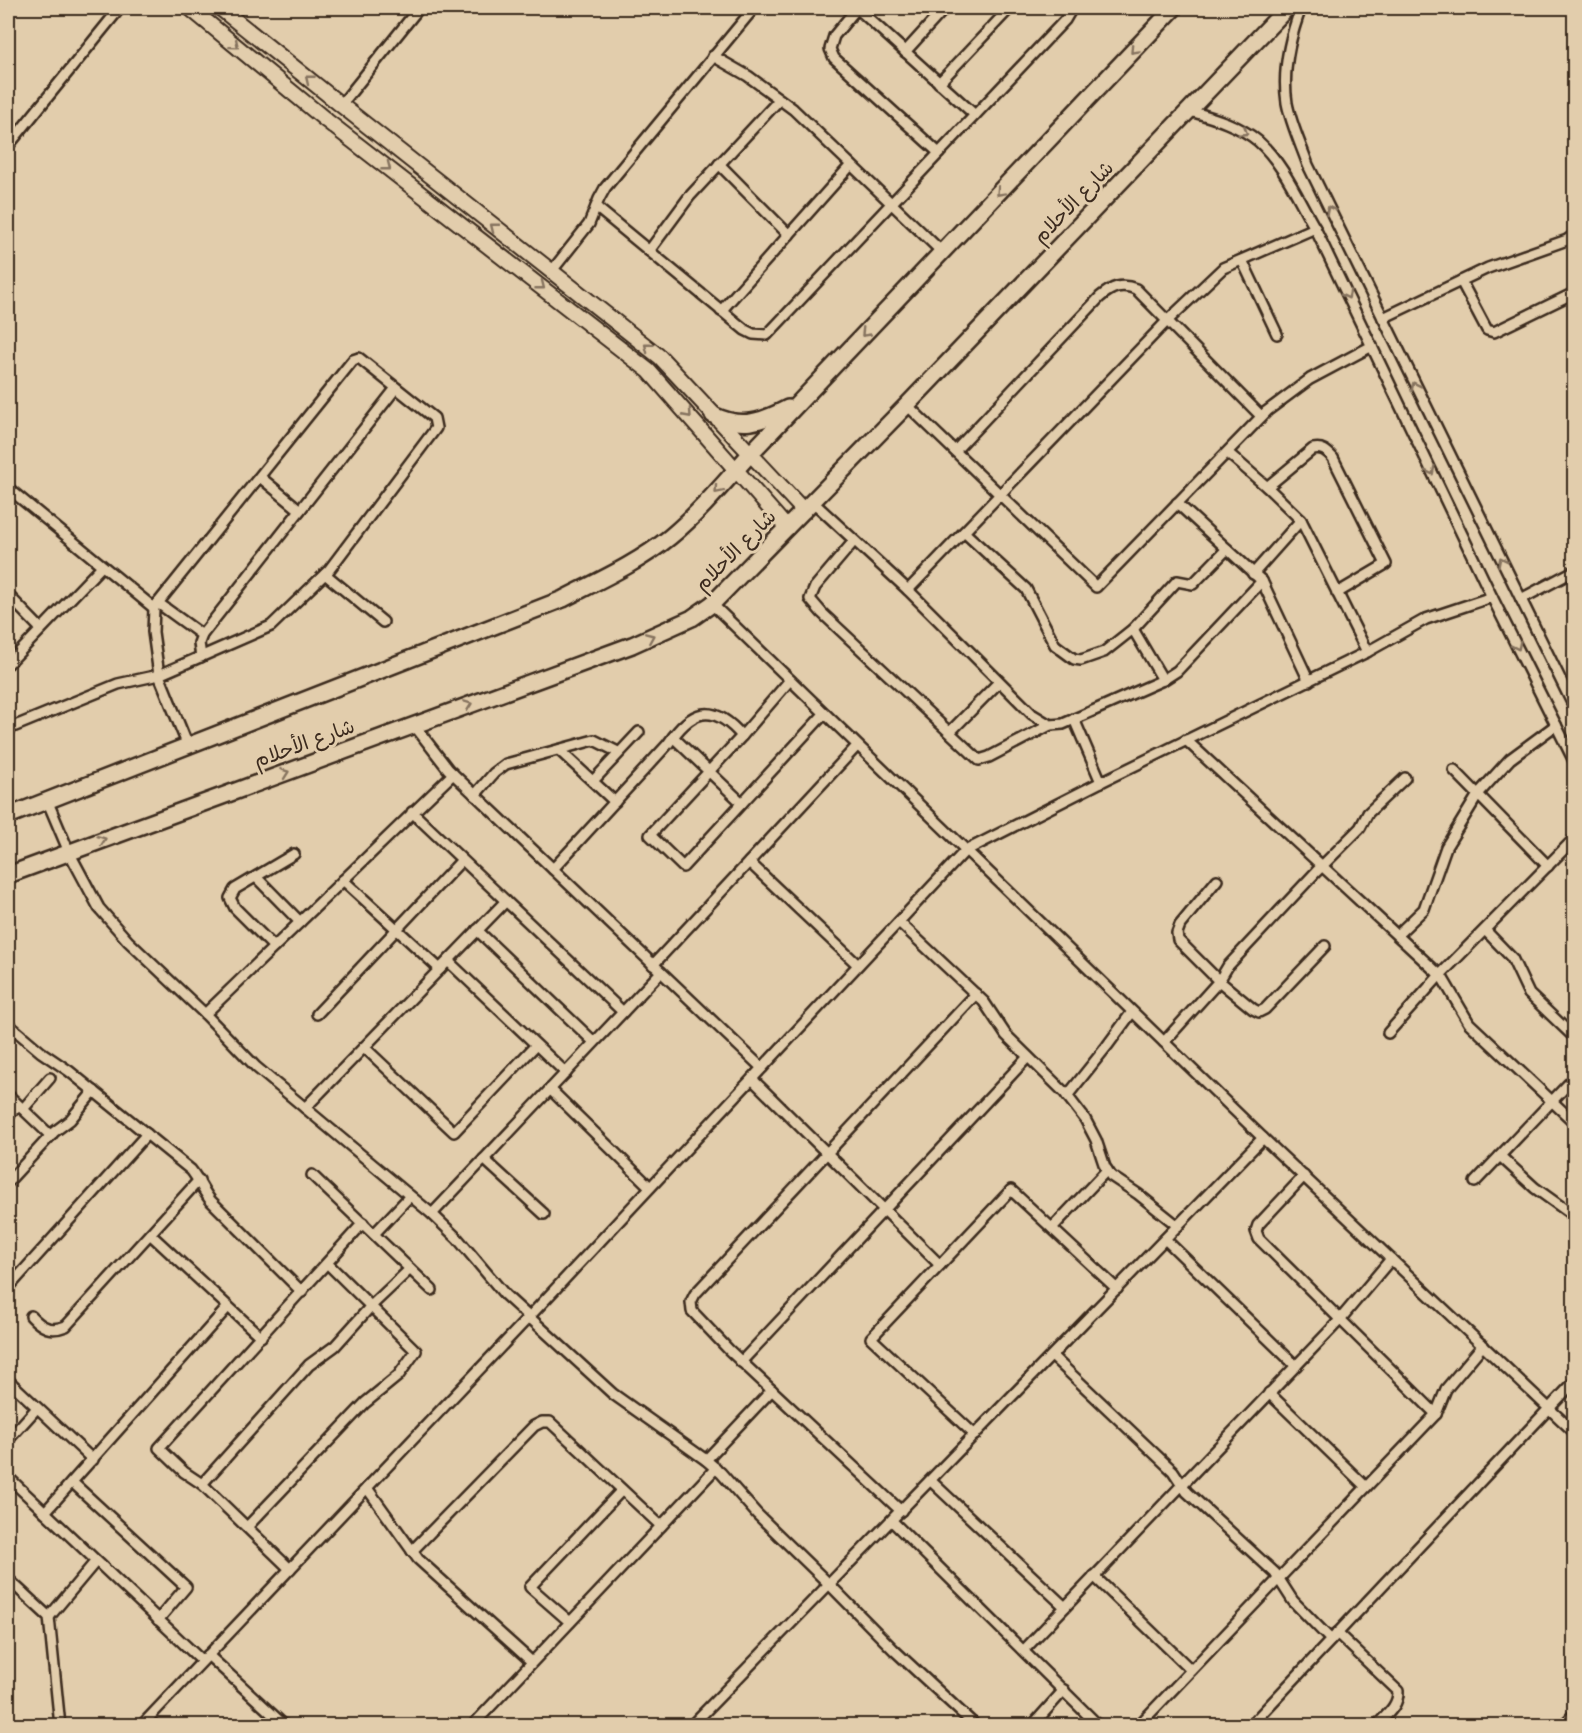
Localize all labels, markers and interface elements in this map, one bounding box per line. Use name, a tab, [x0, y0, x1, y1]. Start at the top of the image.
one-way arrow	[228, 38, 239, 49]
one-way arrow	[1130, 43, 1141, 54]
one-way arrow	[304, 76, 315, 87]
one-way arrow	[1238, 125, 1248, 137]
street label: شارع الأحلام	[1027, 155, 1120, 250]
one-way arrow	[380, 160, 391, 171]
one-way arrow	[996, 185, 1007, 195]
one-way arrow	[1326, 206, 1337, 217]
one-way arrow	[490, 223, 501, 234]
one-way arrow	[535, 279, 546, 290]
one-way arrow	[1340, 289, 1351, 299]
one-way arrow	[862, 325, 873, 336]
one-way arrow	[643, 344, 654, 355]
one-way arrow	[1411, 381, 1423, 392]
one-way arrow	[681, 407, 692, 418]
one-way arrow	[1424, 464, 1436, 475]
one-way arrow	[714, 484, 725, 494]
street label: شارع الأحلام	[688, 503, 783, 598]
one-way arrow	[1497, 556, 1509, 567]
one-way arrow	[644, 632, 655, 644]
one-way arrow	[1509, 640, 1521, 651]
one-way arrow	[462, 700, 473, 713]
street label: شارع الأحلام	[250, 713, 359, 775]
one-way arrow	[279, 767, 290, 780]
one-way arrow	[96, 835, 107, 847]

